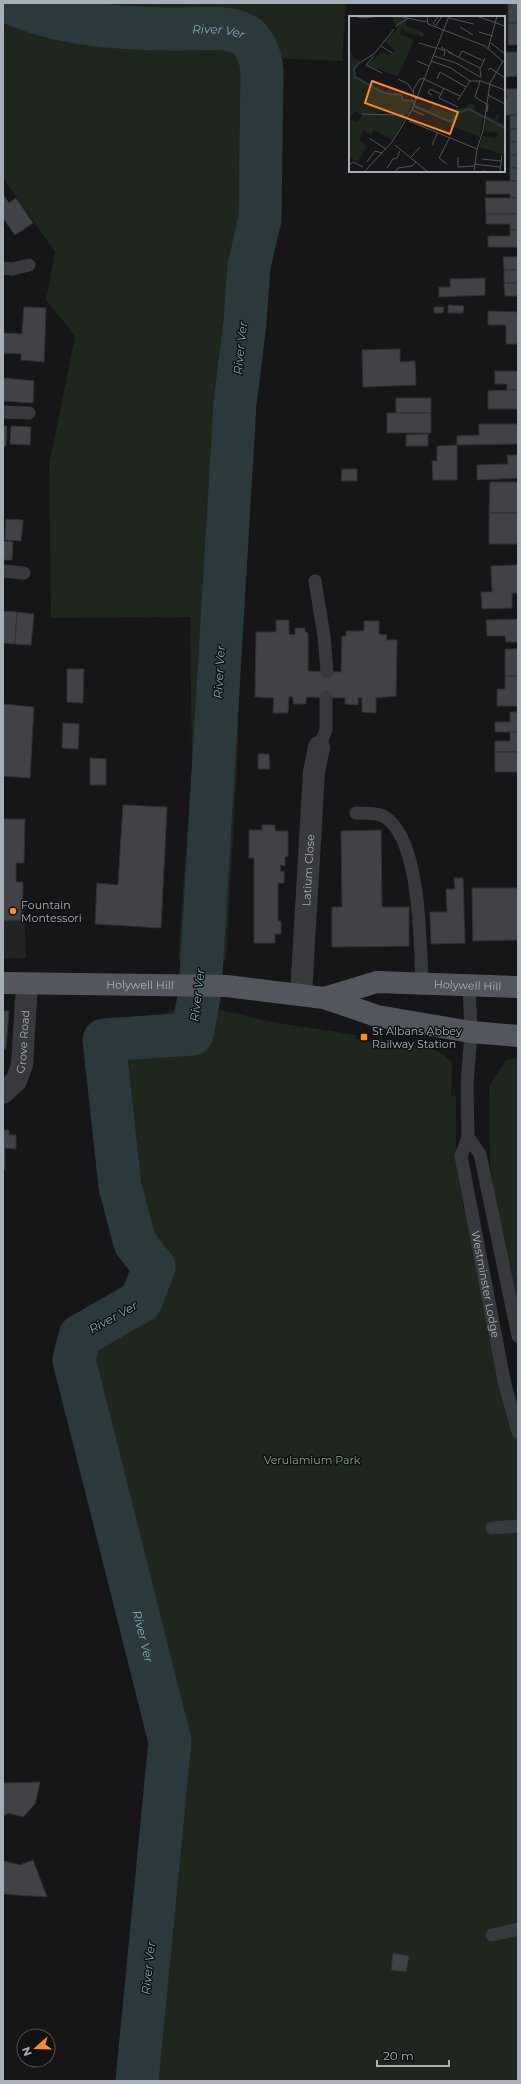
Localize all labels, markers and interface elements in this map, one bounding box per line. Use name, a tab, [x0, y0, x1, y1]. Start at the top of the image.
inset map	[349, 16, 505, 172]
water label: River Ver	[192, 21, 248, 41]
water label: River Ver	[230, 321, 250, 375]
water label: River Ver	[210, 645, 228, 699]
street label: Latium Close	[299, 833, 317, 907]
place label: Fountain Montessori	[21, 898, 82, 925]
marker: Fountain Montessori	[8, 906, 18, 916]
water label: River Ver	[186, 967, 208, 1022]
street label: Holywell Hill	[106, 977, 174, 992]
street label: Holywell Hill	[434, 977, 502, 993]
street label: Grove Road	[12, 1010, 32, 1076]
place label: St Albans Abbey Railway Station	[372, 1024, 462, 1051]
marker: St Albans Abbey Railway Station	[359, 1032, 369, 1042]
street label: Westminster Lodge	[468, 1229, 503, 1339]
water label: River Ver	[86, 1297, 140, 1336]
park label: Verulamium Park	[264, 1453, 361, 1467]
water label: River Ver	[130, 1609, 157, 1664]
water label: River Ver	[138, 1941, 158, 1995]
north arrow	[16, 2028, 56, 2068]
scale bar	[377, 2042, 449, 2068]
text: N	[19, 2045, 35, 2058]
text: 20 m	[383, 2048, 414, 2063]

